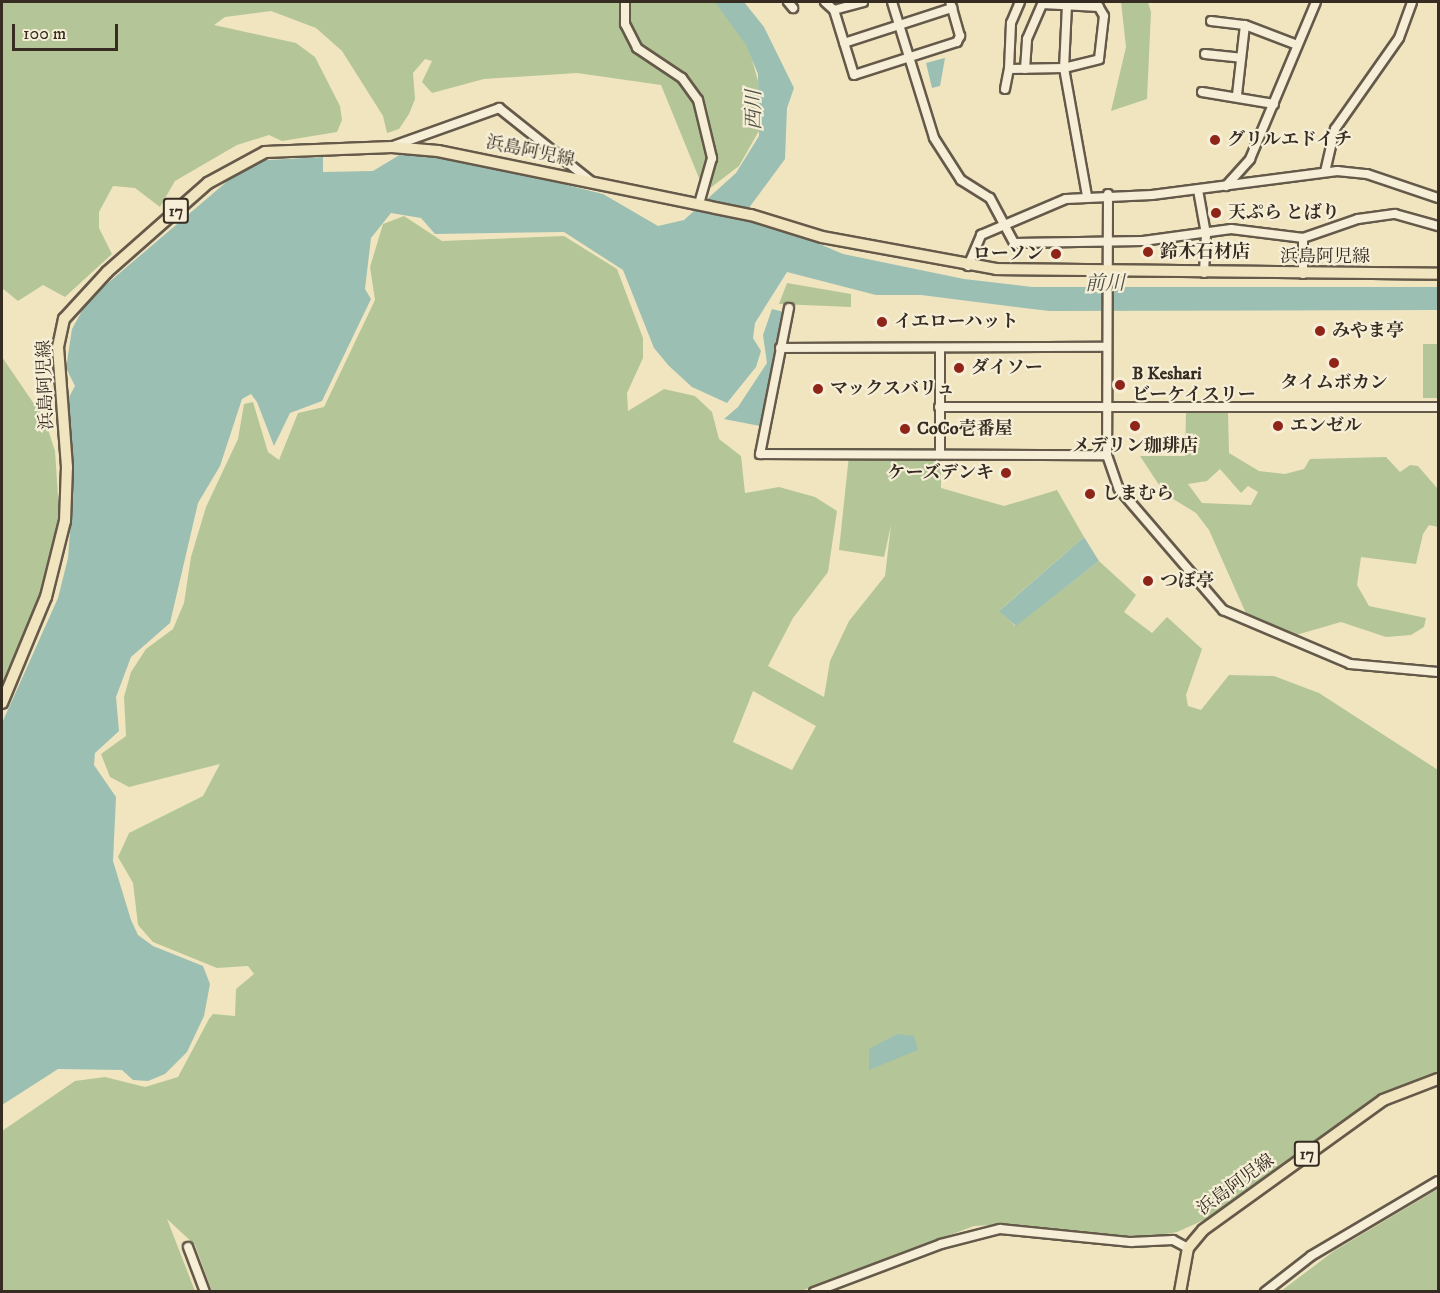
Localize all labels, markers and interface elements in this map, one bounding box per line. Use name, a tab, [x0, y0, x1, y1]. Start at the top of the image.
scale bar	[15, 12, 122, 50]
text: 100 m	[23, 23, 66, 45]
water label: 西川	[742, 90, 766, 130]
place label: グリルエドイチ	[1227, 129, 1353, 151]
street label: 浜島阿児線	[484, 132, 576, 172]
marker: グリルエドイチ	[1208, 133, 1222, 147]
road number: 17	[162, 198, 190, 224]
place label: 天ぷら とばり	[1228, 202, 1340, 224]
marker: 天ぷら とばり	[1209, 206, 1223, 220]
place label: 鈴木石材店	[1160, 241, 1250, 263]
place label: ローソン	[972, 243, 1044, 265]
marker: 鈴木石材店	[1141, 245, 1155, 259]
street label: 浜島阿児線	[1280, 246, 1370, 268]
marker: ローソン	[1049, 247, 1063, 261]
water label: 前川	[1085, 272, 1125, 296]
place label: イエローハット	[894, 311, 1020, 333]
marker: イエローハット	[875, 315, 889, 329]
place label: みやま亭	[1332, 320, 1404, 342]
marker: みやま亭	[1313, 324, 1327, 338]
street label: 浜島阿児線	[34, 340, 58, 430]
marker: タイムボカン	[1327, 356, 1341, 370]
place label: ダイソー	[971, 357, 1043, 379]
marker: ダイソー	[952, 361, 966, 375]
place label: B Keshari ビーケイスリー	[1132, 364, 1257, 406]
place label: タイムボカン	[1280, 372, 1388, 394]
place label: マックスバリュ	[830, 378, 956, 400]
marker: B Keshari ビーケイスリー	[1113, 378, 1127, 392]
marker: マックスバリュ	[811, 382, 825, 396]
place label: エンゼル	[1290, 415, 1362, 437]
place label: CoCo壱番屋	[917, 418, 1012, 440]
marker: メデリン珈琲店	[1128, 419, 1142, 433]
marker: エンゼル	[1271, 419, 1285, 433]
marker: CoCo壱番屋	[898, 422, 912, 436]
place label: メデリン珈琲店	[1072, 435, 1198, 457]
place label: ケーズデンキ	[886, 462, 994, 484]
marker: ケーズデンキ	[999, 466, 1013, 480]
place label: しまむら	[1102, 483, 1174, 505]
marker: しまむら	[1083, 487, 1097, 501]
place label: つぼ亭	[1160, 570, 1214, 592]
marker: つぼ亭	[1141, 574, 1155, 588]
road number: 17	[1294, 1141, 1320, 1167]
street label: 浜島阿児線	[1193, 1150, 1279, 1220]

